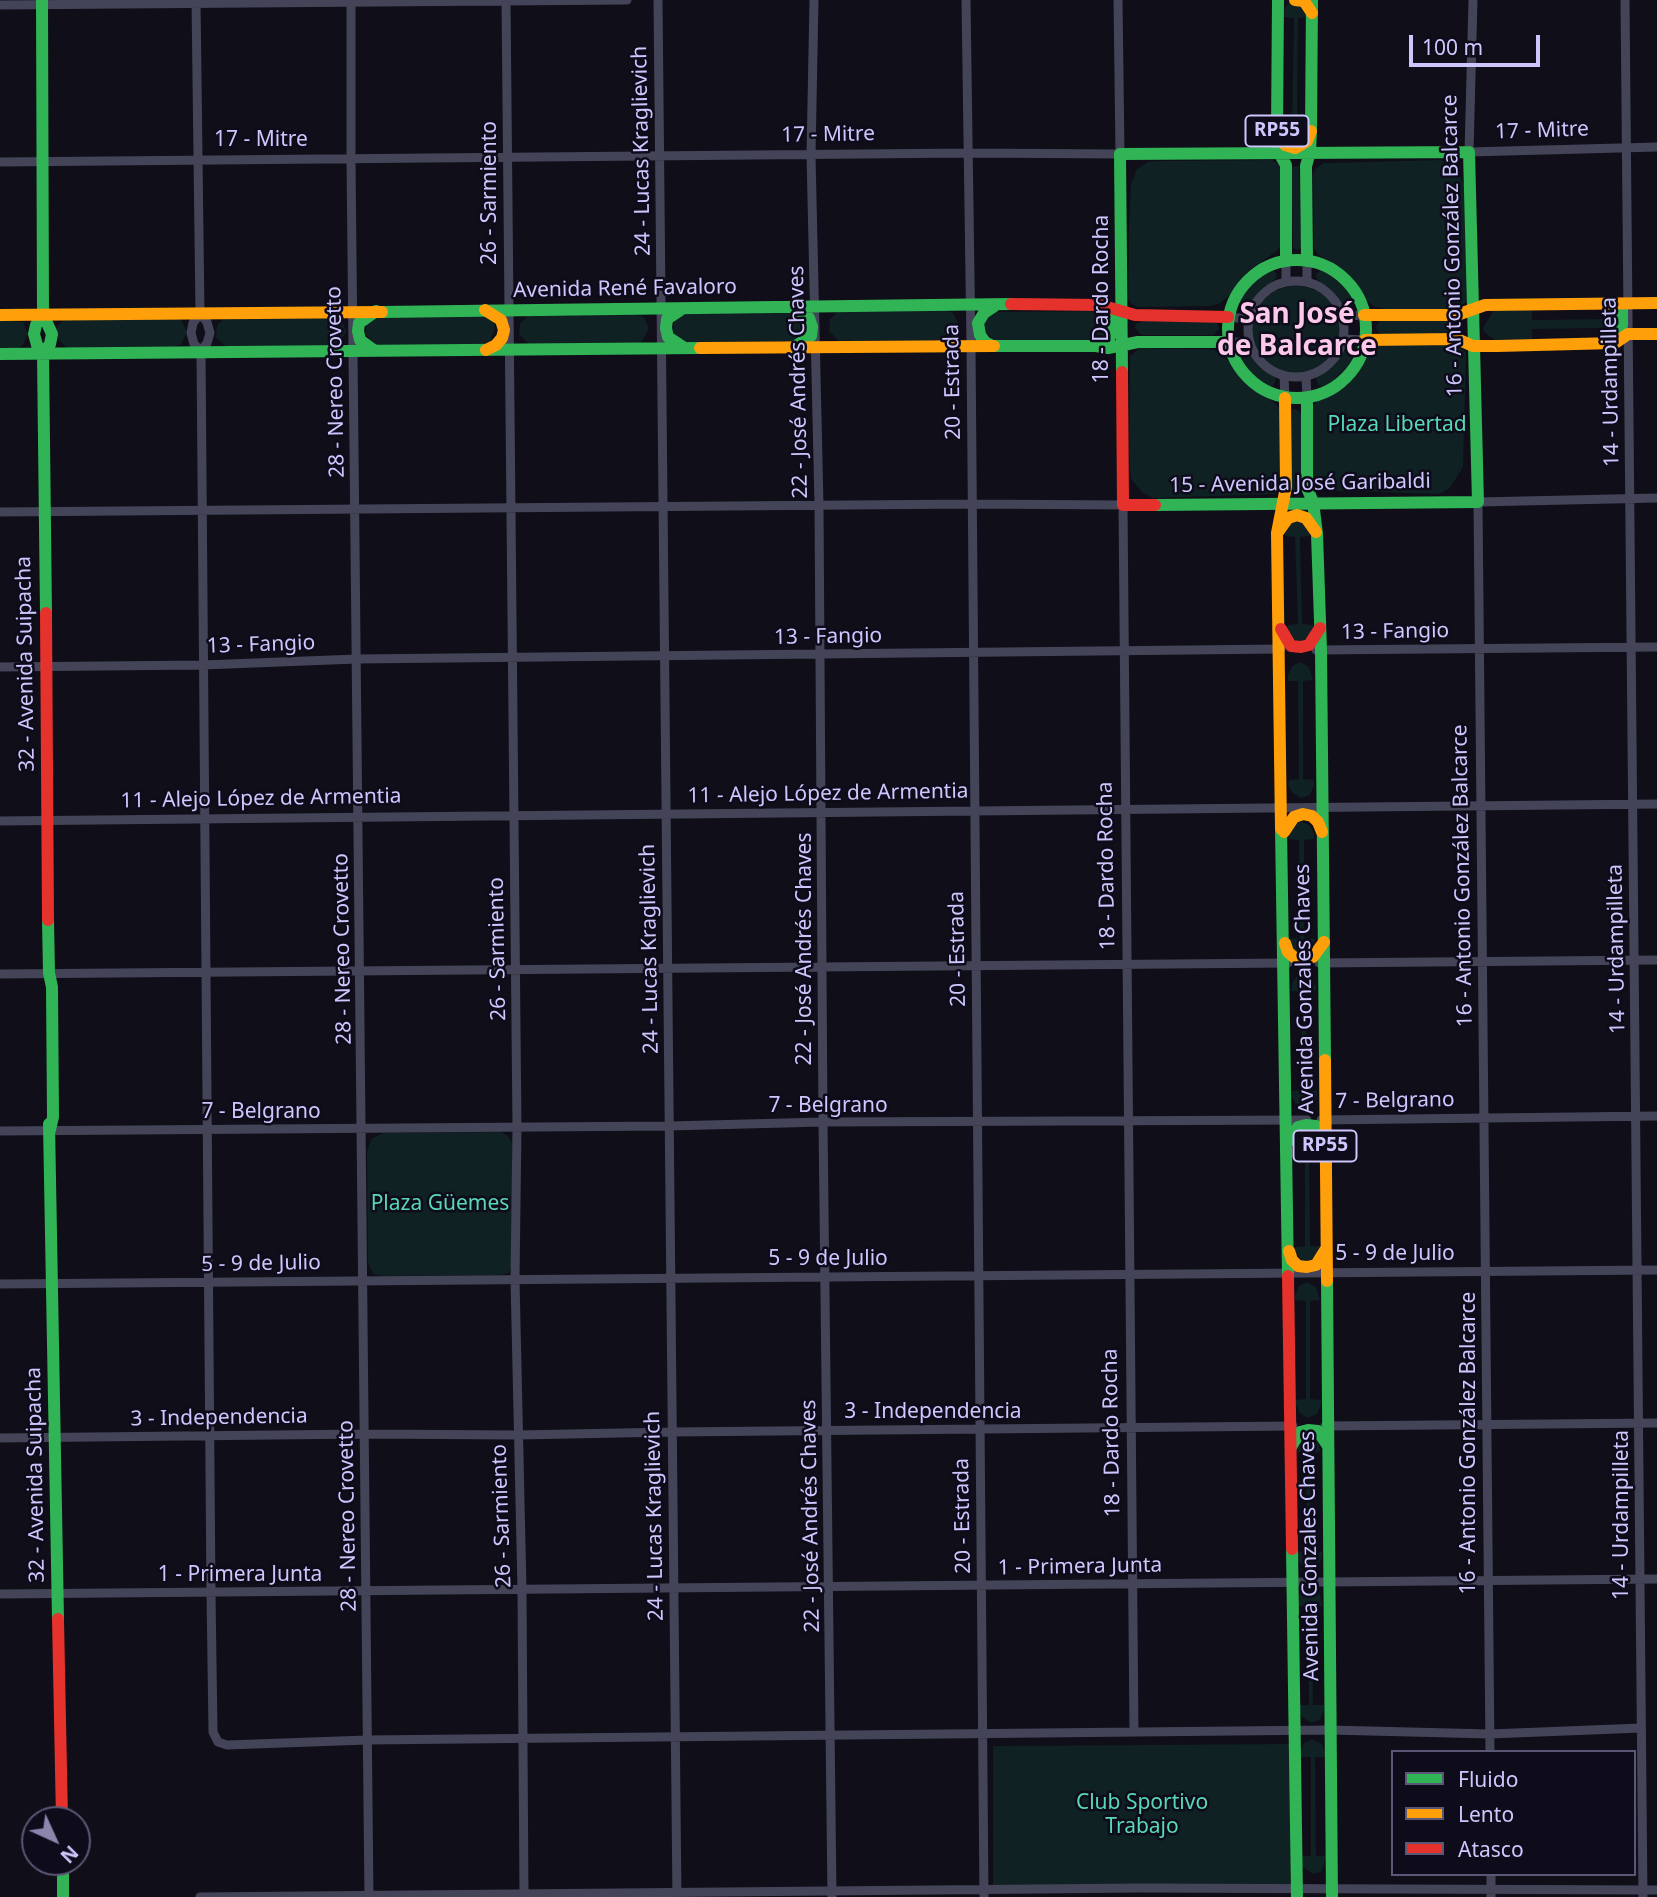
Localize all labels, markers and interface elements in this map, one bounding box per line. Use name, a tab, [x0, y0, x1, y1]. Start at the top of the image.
scale bar	[1412, 21, 1543, 65]
text: 100 m	[1422, 33, 1483, 61]
street label: 24 - Lucas Kraglievich	[628, 46, 656, 256]
street label: 16 - Antonio González Balcarce	[1438, 94, 1468, 398]
road number: RP55	[1246, 116, 1308, 146]
street label: 17 - Mitre	[1495, 117, 1589, 145]
street label: 26 - Sarmiento	[477, 121, 503, 265]
street label: 17 - Mitre	[781, 122, 875, 148]
street label: 17 - Mitre	[214, 127, 308, 153]
street label: 18 - Dardo Rocha	[1089, 215, 1115, 383]
street label: 22 - José Andrés Chaves	[784, 265, 814, 499]
street label: Avenida René Favaloro	[513, 274, 737, 304]
street label: 28 - Nereo Crovetto	[322, 286, 350, 478]
street label: 14 - Urdampilleta	[1597, 297, 1625, 467]
district label: San José de Balcarce	[1217, 298, 1377, 364]
street label: 20 - Estrada	[939, 324, 967, 440]
park label: Plaza Libertad	[1327, 412, 1467, 438]
street label: 15 - Avenida José Garibaldi	[1169, 469, 1431, 499]
street label: 32 - Avenida Suipacha	[12, 556, 40, 772]
street label: 13 - Fangio	[1341, 618, 1449, 646]
street label: 13 - Fangio	[774, 623, 882, 651]
street label: 13 - Fangio	[206, 631, 316, 659]
street label: 16 - Antonio González Balcarce	[1448, 724, 1478, 1028]
street label: 11 - Alejo López de Armentia	[687, 779, 969, 809]
street label: 18 - Dardo Rocha	[1093, 781, 1121, 951]
street label: 11 - Alejo López de Armentia	[120, 784, 402, 814]
street label: 22 - José Andrés Chaves	[792, 832, 818, 1066]
street label: 24 - Lucas Kraglievich	[636, 844, 664, 1054]
street label: 28 - Nereo Crovetto	[329, 853, 357, 1045]
street label: Avenida Gonzales Chaves	[1290, 864, 1320, 1114]
street label: 14 - Urdampilleta	[1603, 864, 1631, 1034]
street label: 26 - Sarmiento	[484, 877, 512, 1021]
street label: 20 - Estrada	[944, 891, 972, 1007]
street label: 7 - Belgrano	[1335, 1087, 1455, 1115]
street label: 7 - Belgrano	[768, 1093, 888, 1119]
street label: 7 - Belgrano	[201, 1099, 321, 1125]
road number: RP55	[1294, 1130, 1356, 1162]
park label: Plaza Güemes	[371, 1191, 509, 1217]
street label: 5 - 9 de Julio	[1335, 1241, 1455, 1267]
street label: 5 - 9 de Julio	[768, 1246, 888, 1272]
street label: 5 - 9 de Julio	[201, 1250, 321, 1278]
street label: 16 - Antonio González Balcarce	[1456, 1292, 1482, 1594]
street label: 18 - Dardo Rocha	[1098, 1348, 1126, 1518]
street label: 32 - Avenida Suipacha	[22, 1367, 50, 1583]
street label: 22 - José Andrés Chaves	[796, 1399, 826, 1633]
street label: 3 - Independencia	[844, 1399, 1022, 1425]
street label: 3 - Independencia	[130, 1404, 308, 1432]
street label: 24 - Lucas Kraglievich	[641, 1411, 669, 1621]
street label: 28 - Nereo Crovetto	[334, 1420, 362, 1612]
street label: 14 - Urdampilleta	[1609, 1430, 1635, 1600]
street label: Avenida Gonzales Chaves	[1295, 1431, 1325, 1681]
street label: 26 - Sarmiento	[487, 1444, 517, 1588]
street label: 20 - Estrada	[949, 1458, 977, 1574]
street label: 1 - Primera Junta	[998, 1553, 1162, 1581]
street label: 1 - Primera Junta	[158, 1562, 322, 1588]
legend	[1391, 1750, 1636, 1876]
text: Fluido	[1458, 1765, 1518, 1793]
park label: Club Sportivo Trabajo	[1076, 1790, 1208, 1840]
text: Lento	[1458, 1800, 1514, 1828]
north arrow	[21, 1806, 91, 1876]
text: Atasco	[1458, 1835, 1524, 1863]
text: N	[55, 1840, 84, 1869]

